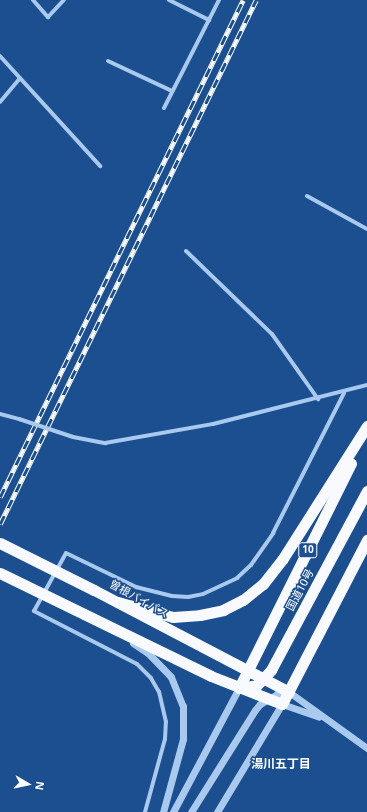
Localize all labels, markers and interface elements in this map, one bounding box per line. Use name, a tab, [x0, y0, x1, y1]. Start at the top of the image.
road number: 10	[298, 542, 318, 558]
street label: 国道10号	[283, 567, 317, 613]
street label: 曽根バイパス	[107, 577, 171, 621]
district label: 湯川五丁目	[251, 757, 311, 771]
north arrow	[8, 764, 48, 804]
text: N	[32, 780, 48, 792]

